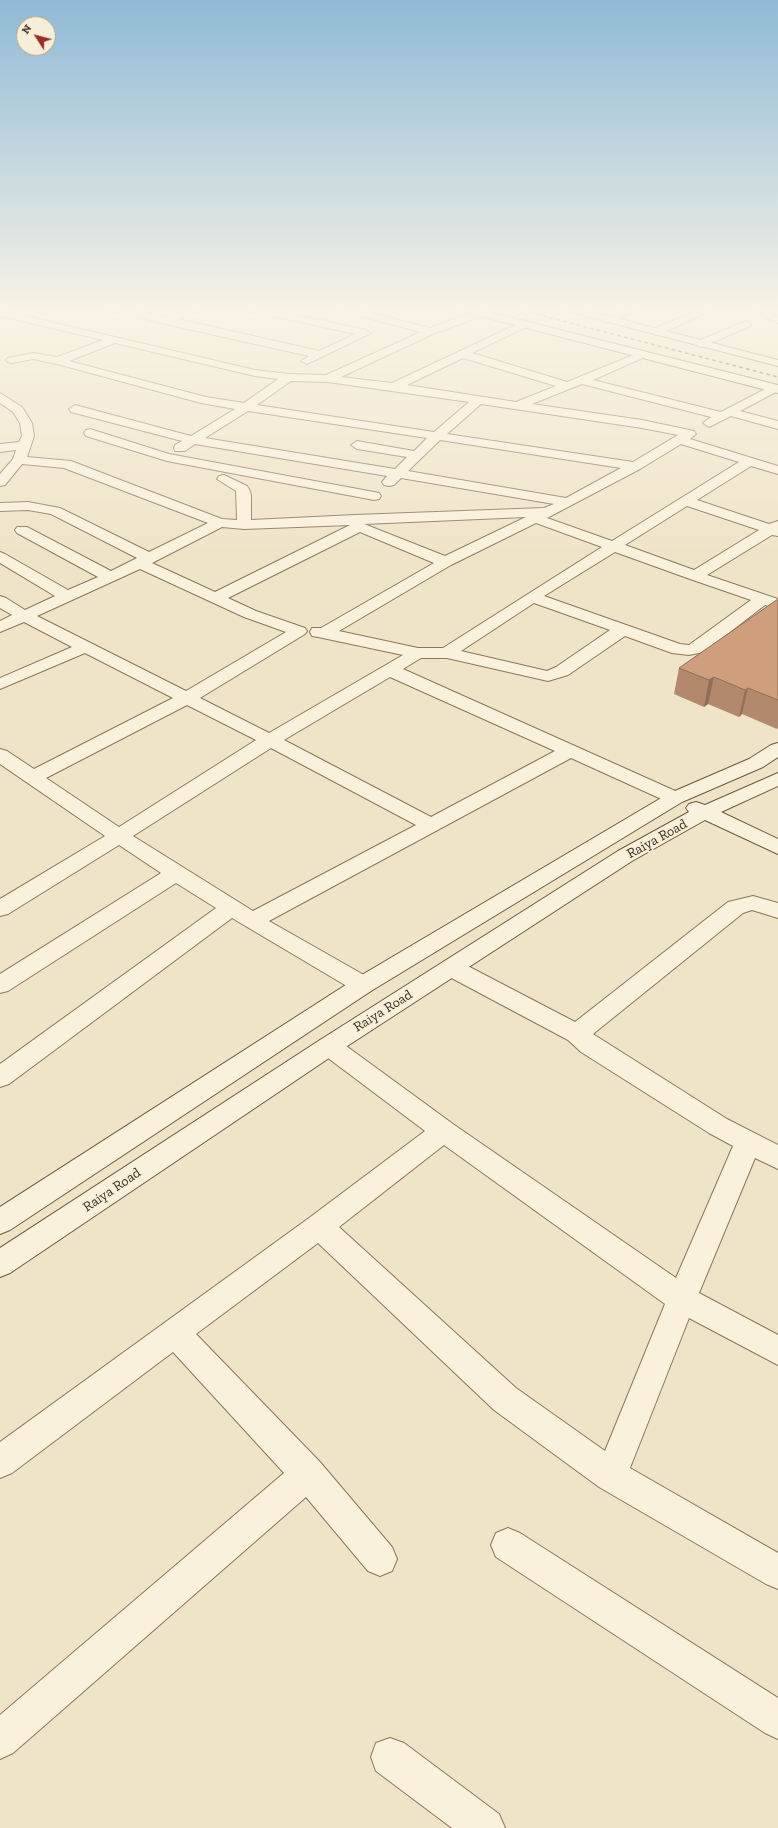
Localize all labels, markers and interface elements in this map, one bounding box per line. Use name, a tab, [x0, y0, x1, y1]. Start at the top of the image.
north arrow	[16, 16, 56, 56]
text: N	[19, 22, 34, 36]
street label: Raiya Road	[624, 816, 690, 862]
street label: Raiya Road	[350, 986, 416, 1036]
street label: Raiya Road	[80, 1164, 144, 1216]

